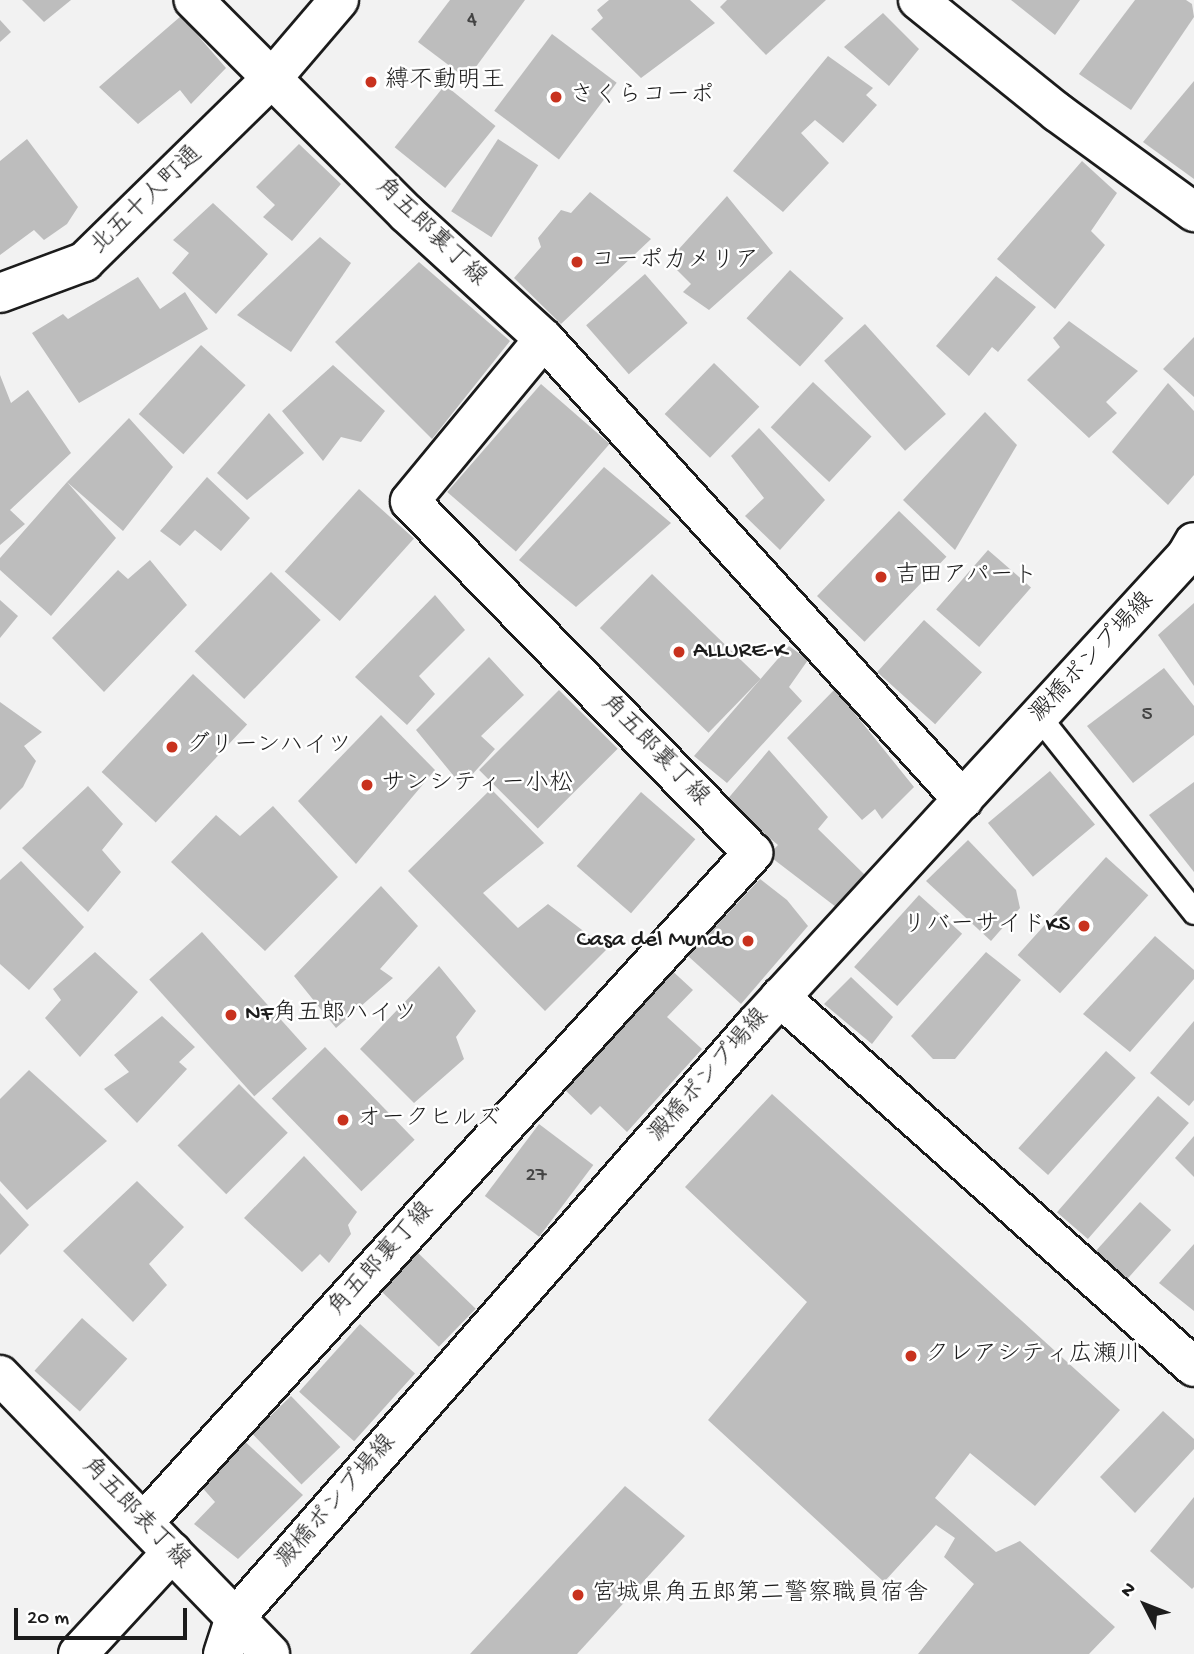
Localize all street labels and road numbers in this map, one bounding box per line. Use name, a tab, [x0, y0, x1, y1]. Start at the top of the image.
street label: 北五十人町通	[85, 141, 209, 261]
street label: 角五郎裏丁線	[368, 173, 492, 293]
street label: 澱橋ポンプ場線	[1025, 587, 1161, 729]
street label: 角五郎裏丁線	[594, 689, 714, 813]
street label: 澱橋ポンプ場線	[644, 1003, 776, 1149]
street label: 角五郎裏丁線	[323, 1197, 441, 1323]
street label: 澱橋ポンプ場線	[271, 1429, 403, 1575]
street label: 角五郎表丁線	[75, 1452, 195, 1576]

